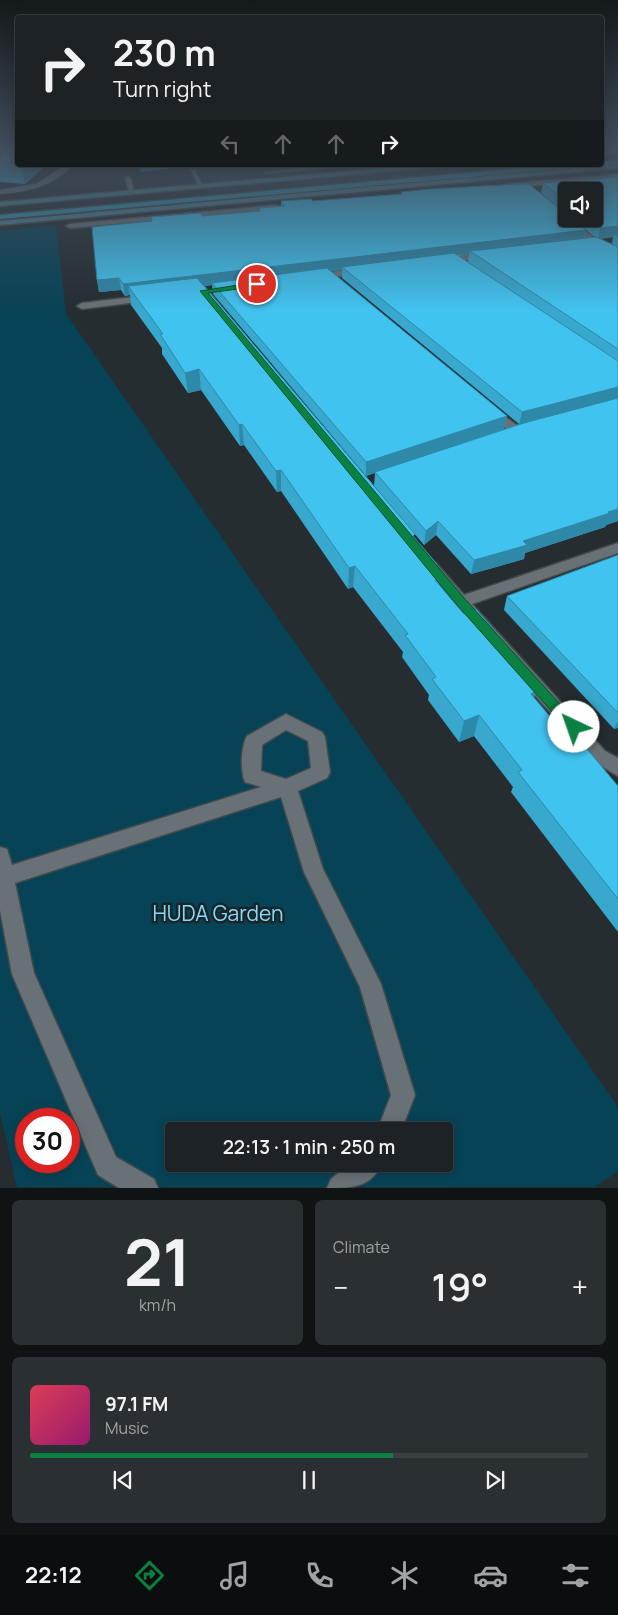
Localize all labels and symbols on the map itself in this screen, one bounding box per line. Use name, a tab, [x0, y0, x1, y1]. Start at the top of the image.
pin	[236, 263, 278, 305]
position arrow	[547, 700, 599, 752]
park label: HUDA Garden	[152, 899, 284, 927]
speed limit sign: 30	[15, 1108, 80, 1173]

